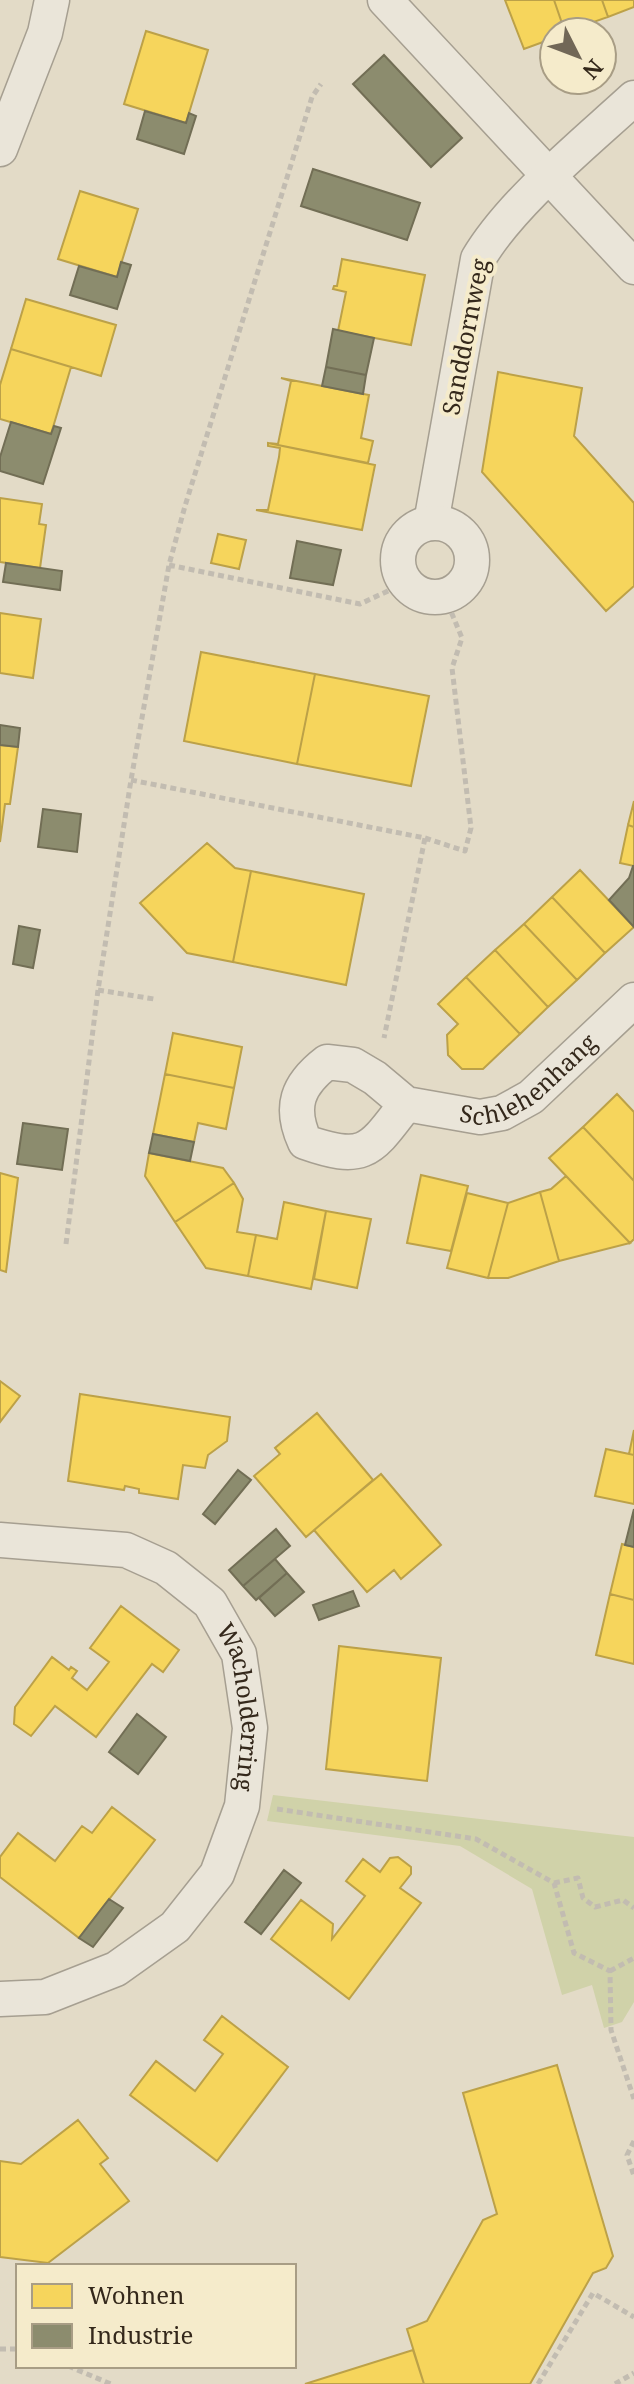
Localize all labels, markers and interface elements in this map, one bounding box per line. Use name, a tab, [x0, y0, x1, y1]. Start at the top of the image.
north arrow	[538, 16, 618, 96]
text: N	[577, 54, 611, 87]
street label: Sanddornweg	[433, 256, 496, 418]
street label: Schlehenhang	[457, 1025, 603, 1133]
street label: Wacholderring	[210, 1616, 269, 1793]
legend	[16, 2264, 296, 2368]
text: Wohnen	[88, 2278, 185, 2311]
text: Industrie	[88, 2318, 193, 2351]

